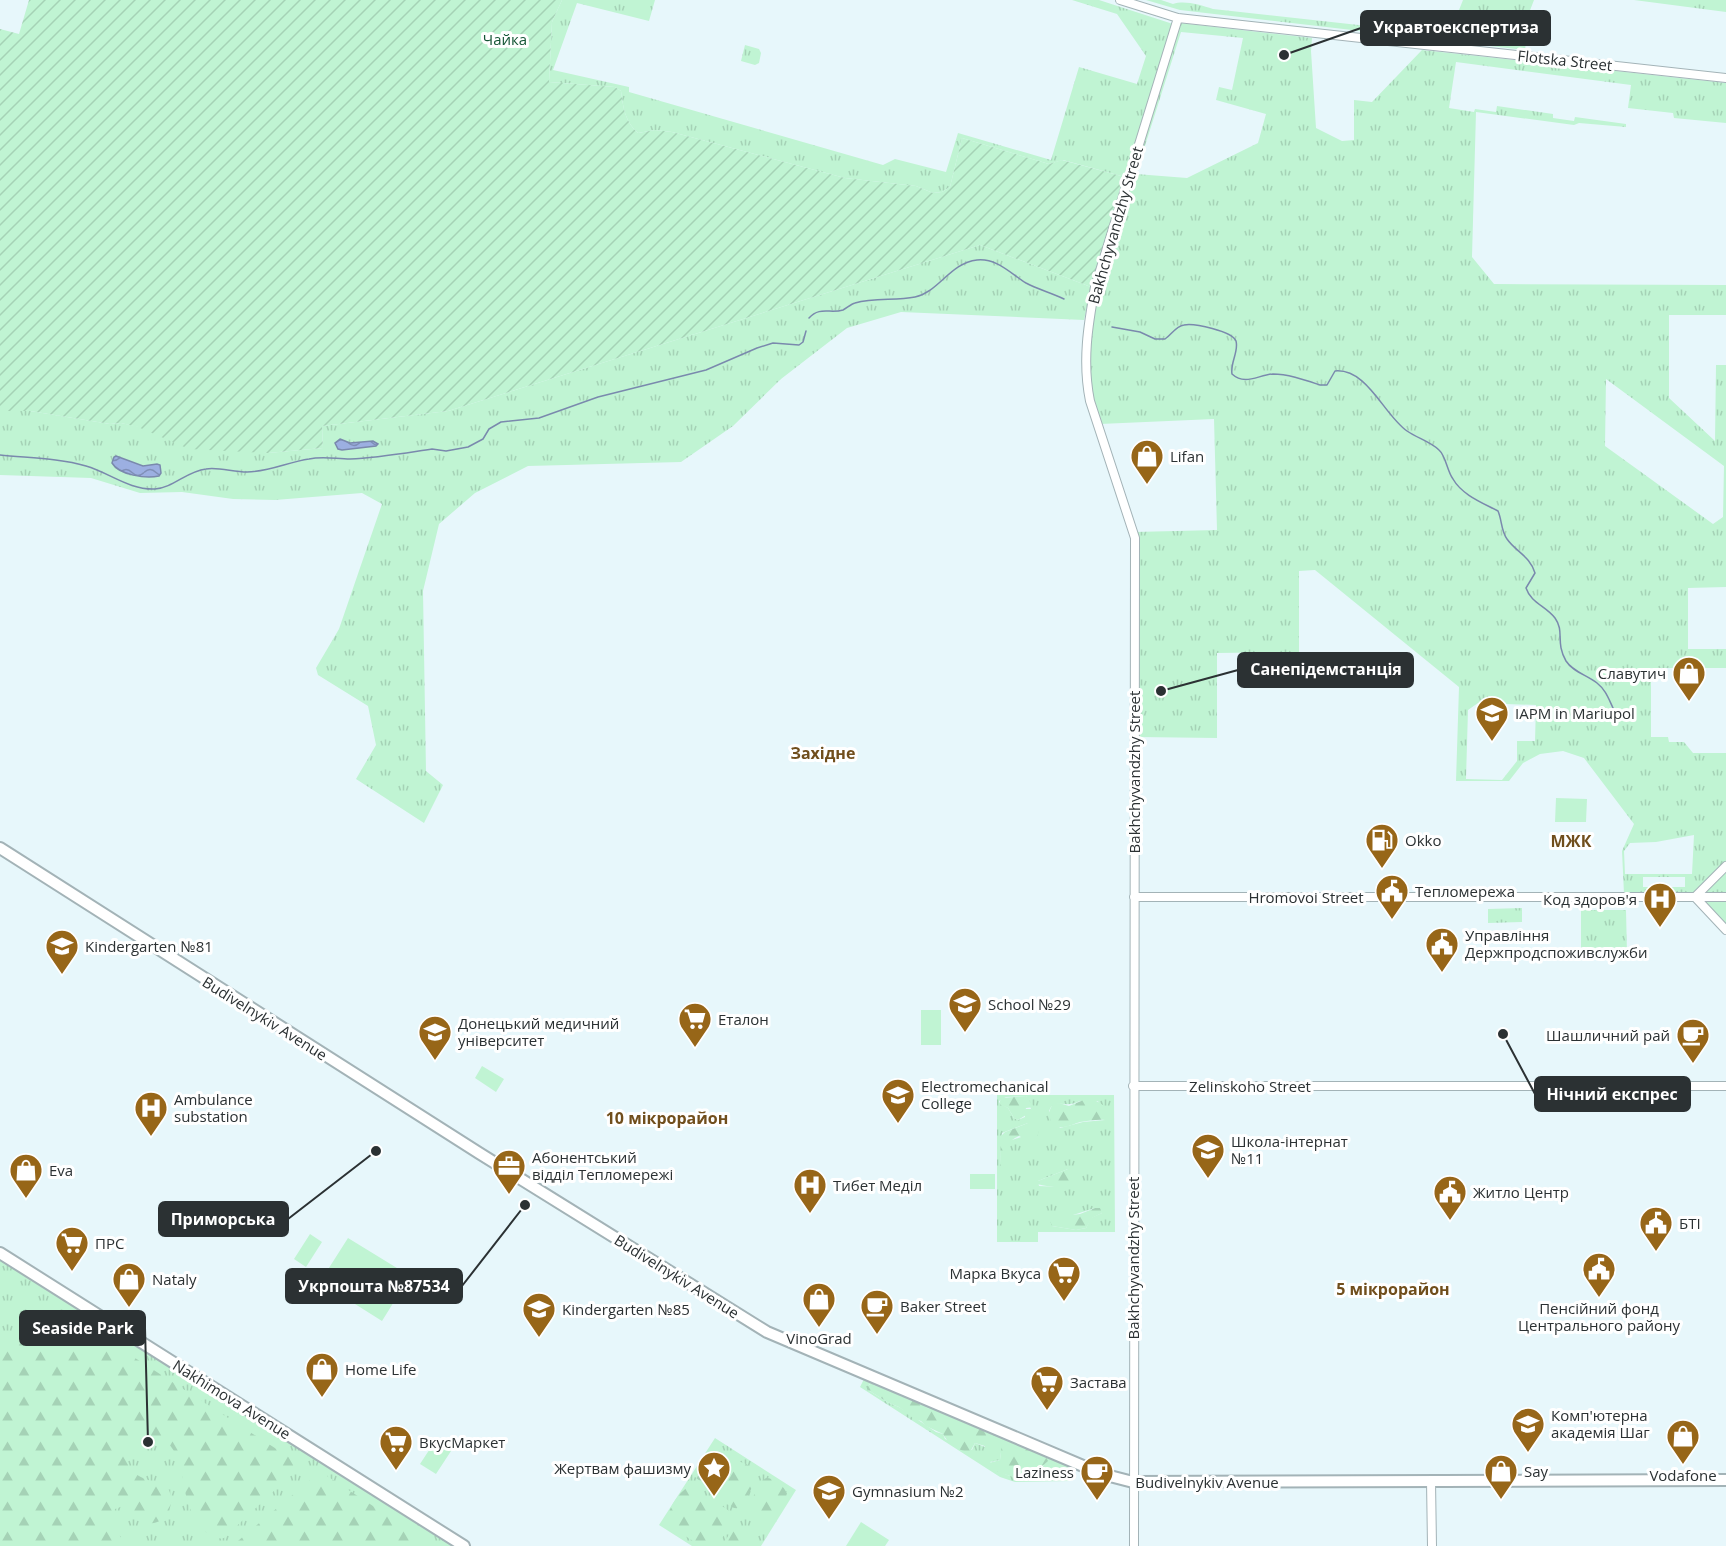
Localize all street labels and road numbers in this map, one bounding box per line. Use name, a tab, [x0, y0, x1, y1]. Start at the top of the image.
street label: Flotska Street	[1517, 45, 1613, 75]
street label: Bakhchyvandzhy Street	[1083, 144, 1147, 306]
street label: Bakhchyvandzhy Street	[1124, 691, 1144, 853]
street label: Hromovoi Street	[1248, 887, 1364, 907]
street label: Budivelnykiv Avenue	[199, 971, 331, 1065]
street label: Zelinskoho Street	[1189, 1076, 1311, 1096]
street label: Bakhchyvandzhy Street	[1123, 1177, 1143, 1339]
street label: Budivelnykiv Avenue	[611, 1229, 743, 1323]
street label: Nakhimova Avenue	[169, 1355, 295, 1443]
street label: Budivelnykiv Avenue	[1135, 1472, 1279, 1492]

